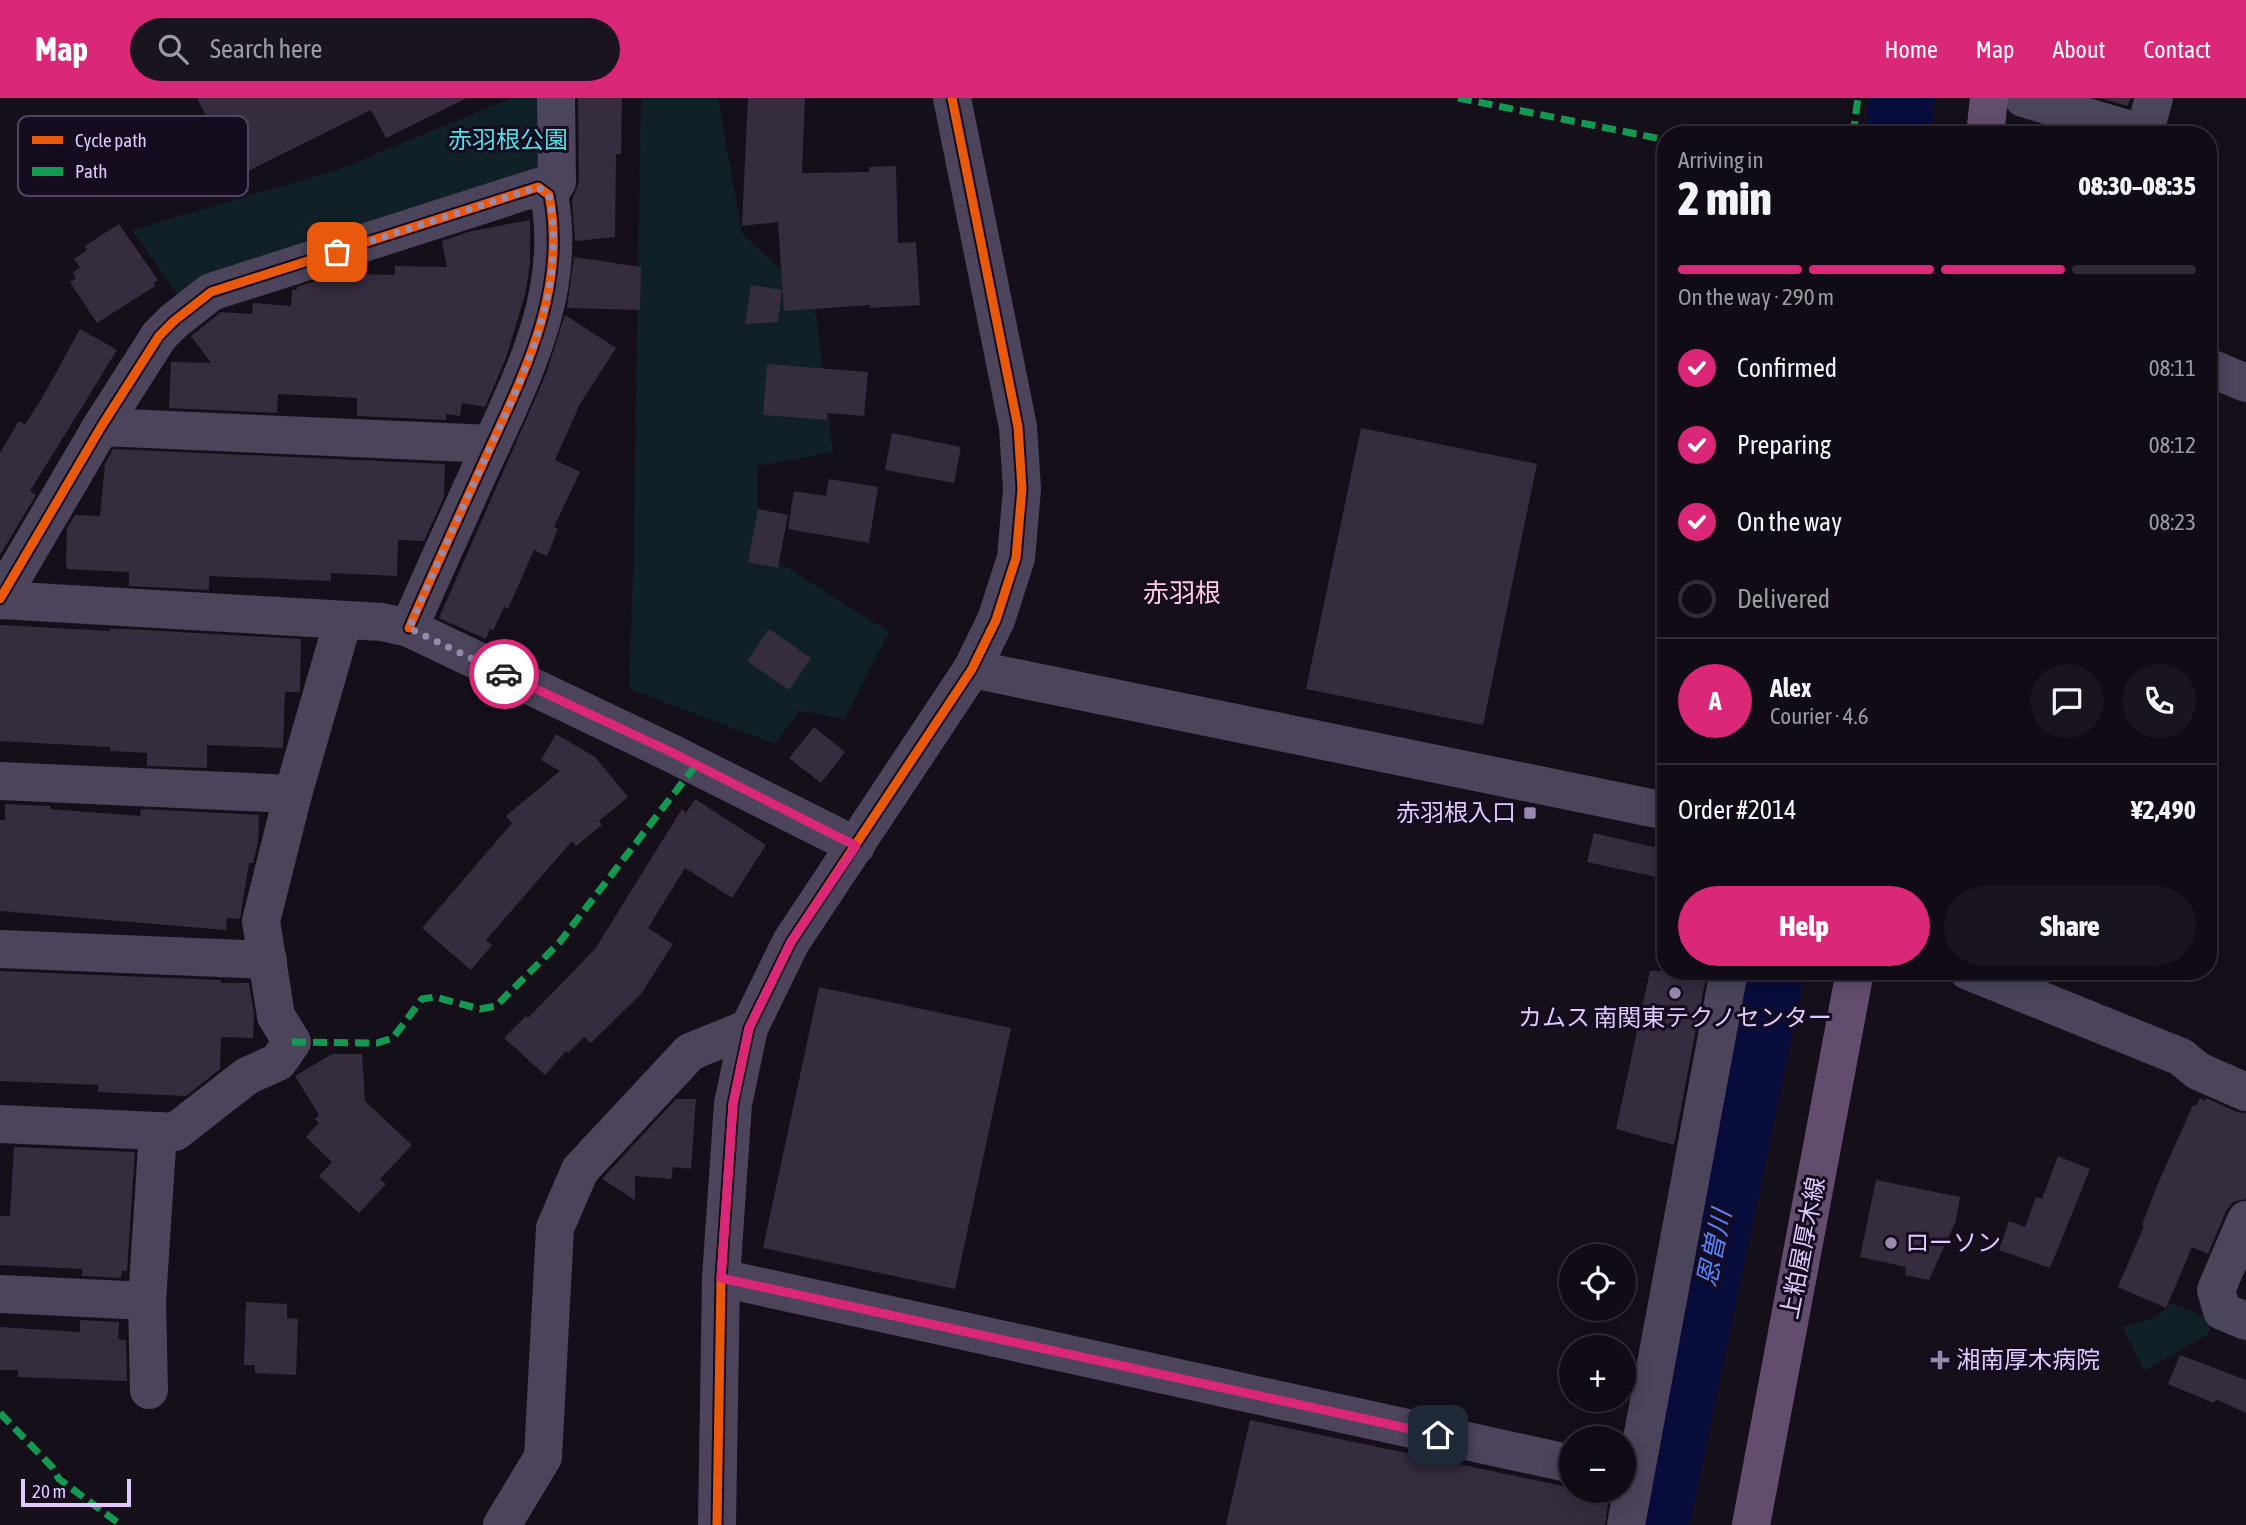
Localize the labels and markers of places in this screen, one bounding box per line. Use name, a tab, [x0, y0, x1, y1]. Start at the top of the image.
pin	[307, 222, 367, 282]
place label: 赤羽根入口	[1396, 799, 1516, 826]
marker: 赤羽根入口	[1522, 805, 1538, 821]
marker: カムス 南関東テクノセンター	[1667, 985, 1683, 1001]
place label: カムス 南関東テクノセンター	[1518, 1004, 1832, 1031]
place label: ローソン	[1905, 1229, 2001, 1256]
marker: ローソン	[1883, 1235, 1899, 1251]
place label: 湘南厚木病院	[1956, 1346, 2100, 1373]
marker: 湘南厚木病院	[1930, 1350, 1950, 1370]
pin	[1408, 1405, 1468, 1465]

